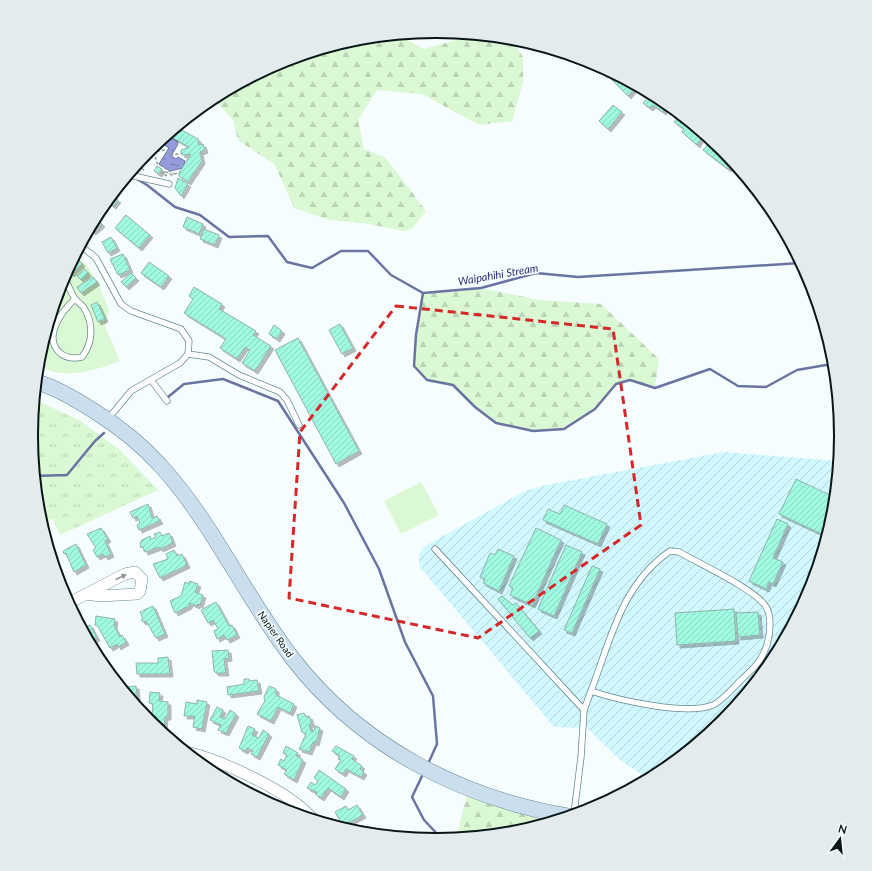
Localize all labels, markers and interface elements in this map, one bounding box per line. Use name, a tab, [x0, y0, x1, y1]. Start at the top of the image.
water label: Waipahihi Stream	[457, 260, 539, 287]
one-way arrow	[116, 574, 127, 580]
street label: Napier Road	[256, 608, 296, 660]
north arrow	[820, 819, 860, 859]
text: N	[837, 821, 848, 836]

